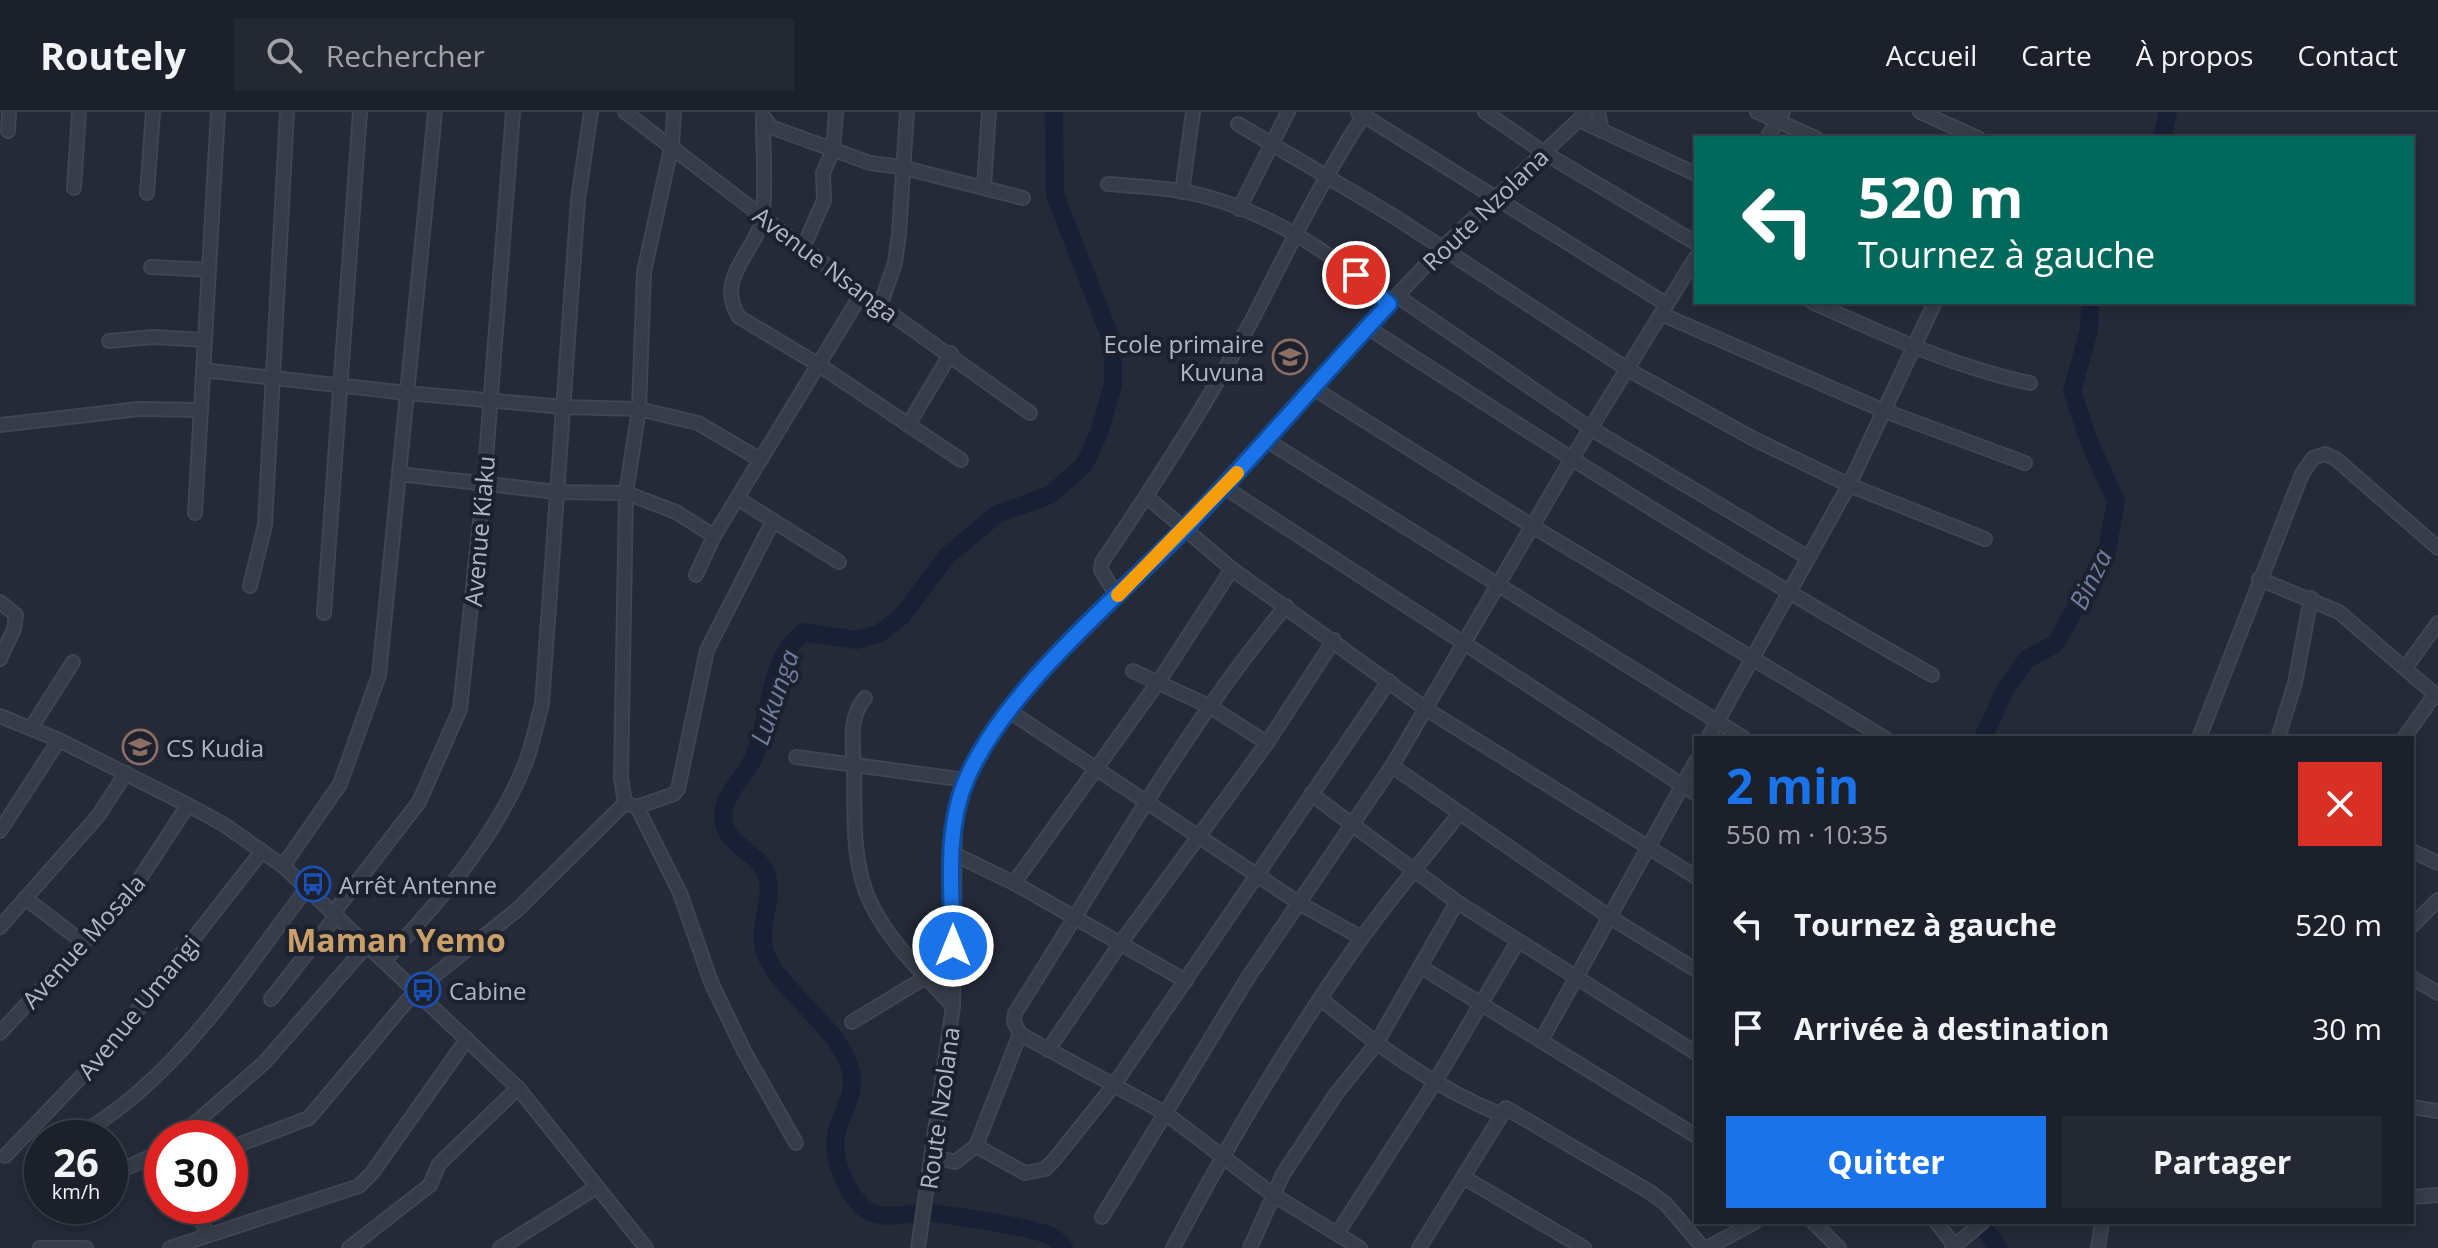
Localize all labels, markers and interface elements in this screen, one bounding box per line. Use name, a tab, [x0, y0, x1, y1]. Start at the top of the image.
search box	[234, 19, 794, 91]
text: Routely	[40, 29, 186, 81]
icon: search	[262, 33, 306, 77]
text: Rechercher	[326, 35, 485, 76]
text: Accueil	[1886, 36, 1977, 74]
text: Carte	[2021, 36, 2092, 74]
text: À propos	[2136, 36, 2253, 74]
text: Contact	[2297, 36, 2398, 74]
street label: Route Nzolana	[1415, 140, 1555, 278]
text: 520 m	[1858, 158, 2024, 234]
icon: left	[1726, 168, 1830, 272]
street label: Avenue Nsanga	[747, 199, 905, 329]
text: Tournez à gauche	[1858, 230, 2155, 279]
pin	[1322, 241, 1390, 309]
icon: arrive	[1334, 253, 1378, 297]
place label: Ecole primaire Kuvuna	[1104, 327, 1264, 388]
school or university icon: Ecole primaire Kuvuna	[1271, 338, 1309, 376]
street label: Avenue Kiaku	[456, 454, 502, 608]
water label: Binza	[2060, 542, 2120, 615]
water label: Lukunga	[741, 644, 807, 749]
school or university icon: CS Kudia	[121, 728, 159, 766]
place label: CS Kudia	[166, 731, 264, 764]
text: 2 min	[1726, 753, 1859, 818]
button: close	[2298, 762, 2382, 846]
text: 550 m · 10:35	[1726, 816, 1888, 852]
bus stop icon: Arrêt Antenne	[294, 865, 332, 903]
street label: Avenue Mosala	[14, 867, 152, 1015]
place label: Arrêt Antenne	[339, 868, 497, 901]
icon: left	[1726, 902, 1770, 946]
position arrow	[911, 904, 995, 988]
text: Tournez à gauche	[1794, 904, 2057, 945]
text: 520 m	[2295, 904, 2382, 945]
district label: Maman Yemo	[286, 918, 506, 961]
street label: Avenue Umangi	[70, 928, 206, 1086]
bus stop icon: Cabine	[404, 971, 442, 1009]
place label: Cabine	[449, 974, 526, 1007]
icon: arrive	[1726, 1006, 1770, 1050]
text: Arrivée à destination	[1794, 1008, 2109, 1049]
text: 30 m	[2312, 1008, 2382, 1049]
street label: Route Nzolana	[911, 1025, 967, 1191]
button: Quitter	[1726, 1116, 2046, 1208]
button: Partager	[2062, 1116, 2382, 1208]
speed limit sign: 30	[144, 1120, 248, 1224]
text: 26	[53, 1134, 99, 1189]
text: km/h	[52, 1178, 100, 1205]

